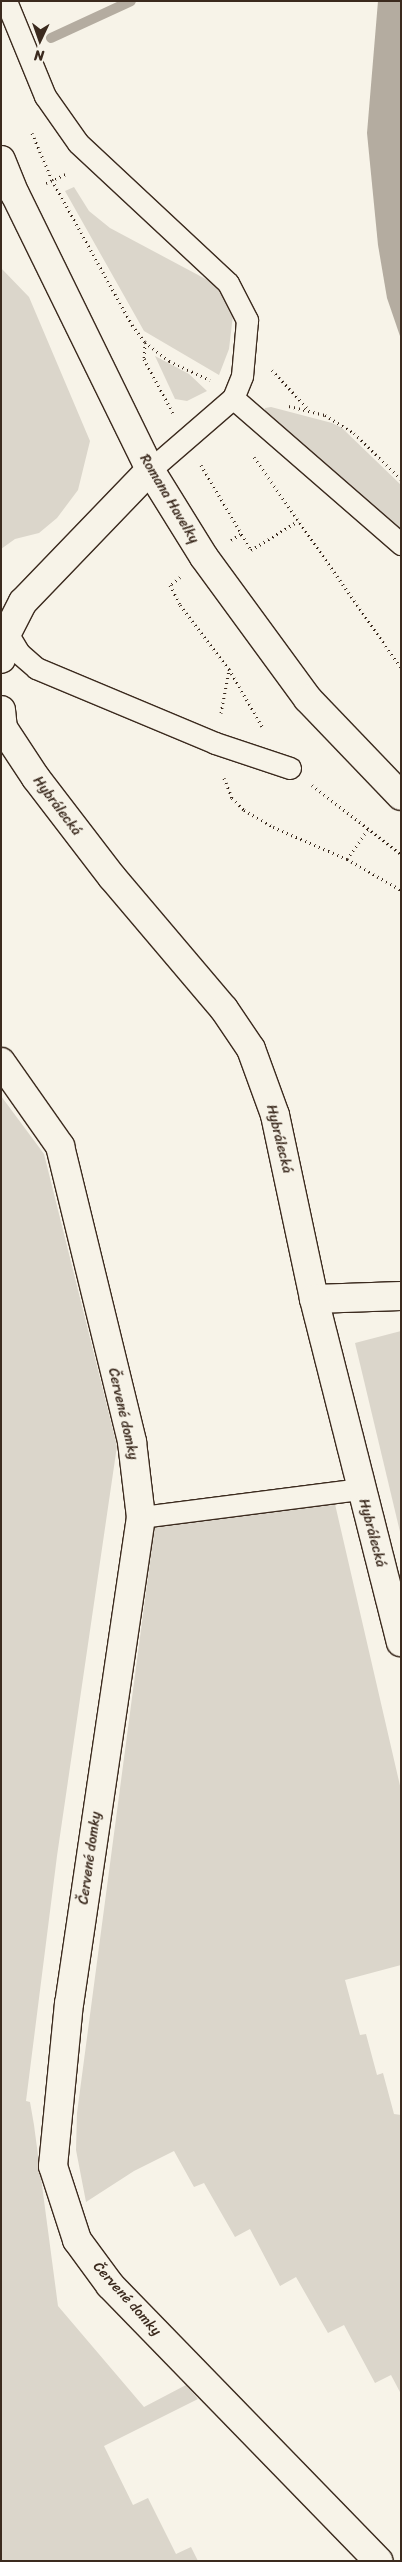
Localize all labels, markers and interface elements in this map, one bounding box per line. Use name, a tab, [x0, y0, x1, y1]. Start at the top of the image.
north arrow	[15, 15, 65, 65]
text: N	[34, 43, 45, 68]
street label: Romana Havelky	[136, 451, 202, 547]
street label: Hybrálecká	[29, 773, 85, 839]
street label: Hybrálecká	[262, 1103, 296, 1175]
street label: Červené domky	[104, 1366, 142, 1462]
street label: Hybrálecká	[355, 1497, 389, 1569]
street label: Červené domky	[75, 1810, 105, 1906]
street label: Červené domky	[89, 2259, 165, 2339]

